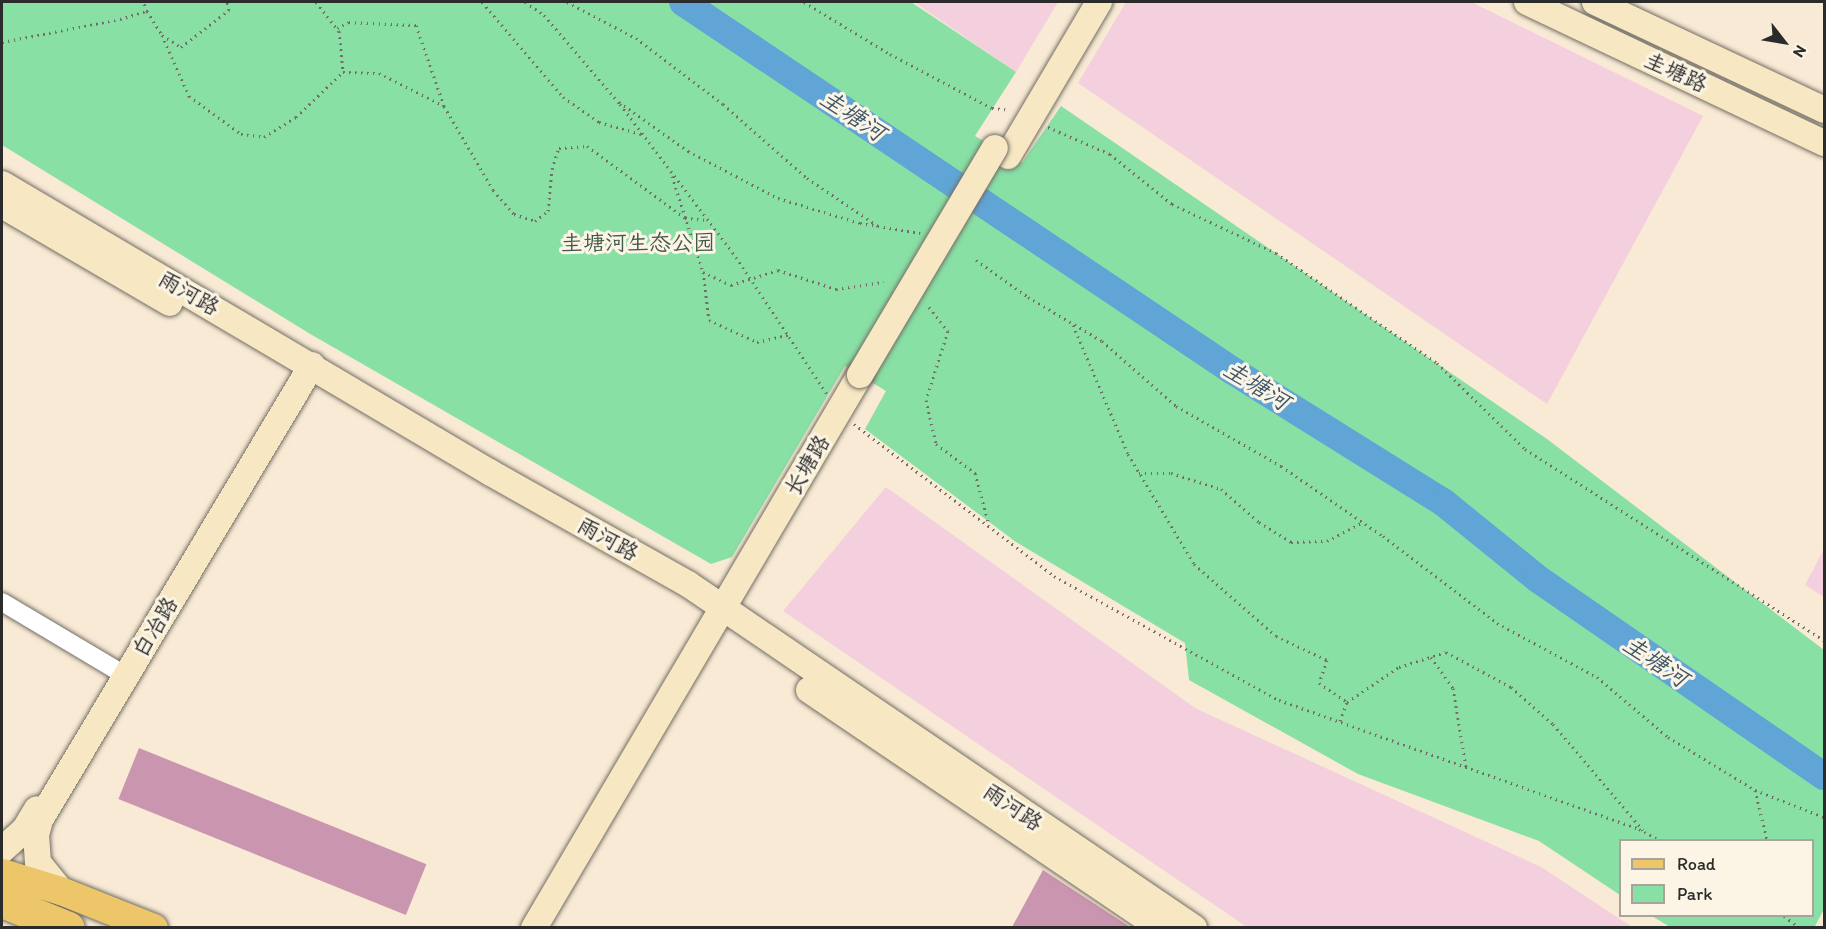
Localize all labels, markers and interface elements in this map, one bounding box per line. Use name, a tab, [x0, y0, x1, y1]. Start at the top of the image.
north arrow	[1754, 12, 1814, 72]
text: N	[1789, 42, 1811, 61]
street label: 圭塘路	[1641, 46, 1711, 98]
water label: 圭塘河	[815, 83, 891, 147]
park label: 圭塘河生态公园	[561, 230, 715, 256]
street label: 雨河路	[154, 265, 224, 321]
water label: 圭塘河	[1219, 354, 1295, 416]
street label: 长塘路	[779, 430, 835, 500]
street label: 雨河路	[573, 511, 643, 567]
street label: 白冶路	[127, 592, 183, 662]
water label: 圭塘河	[1618, 629, 1694, 693]
street label: 雨河路	[978, 778, 1048, 836]
legend	[1619, 839, 1814, 917]
text: Road	[1677, 853, 1716, 875]
text: Park	[1677, 883, 1712, 905]

